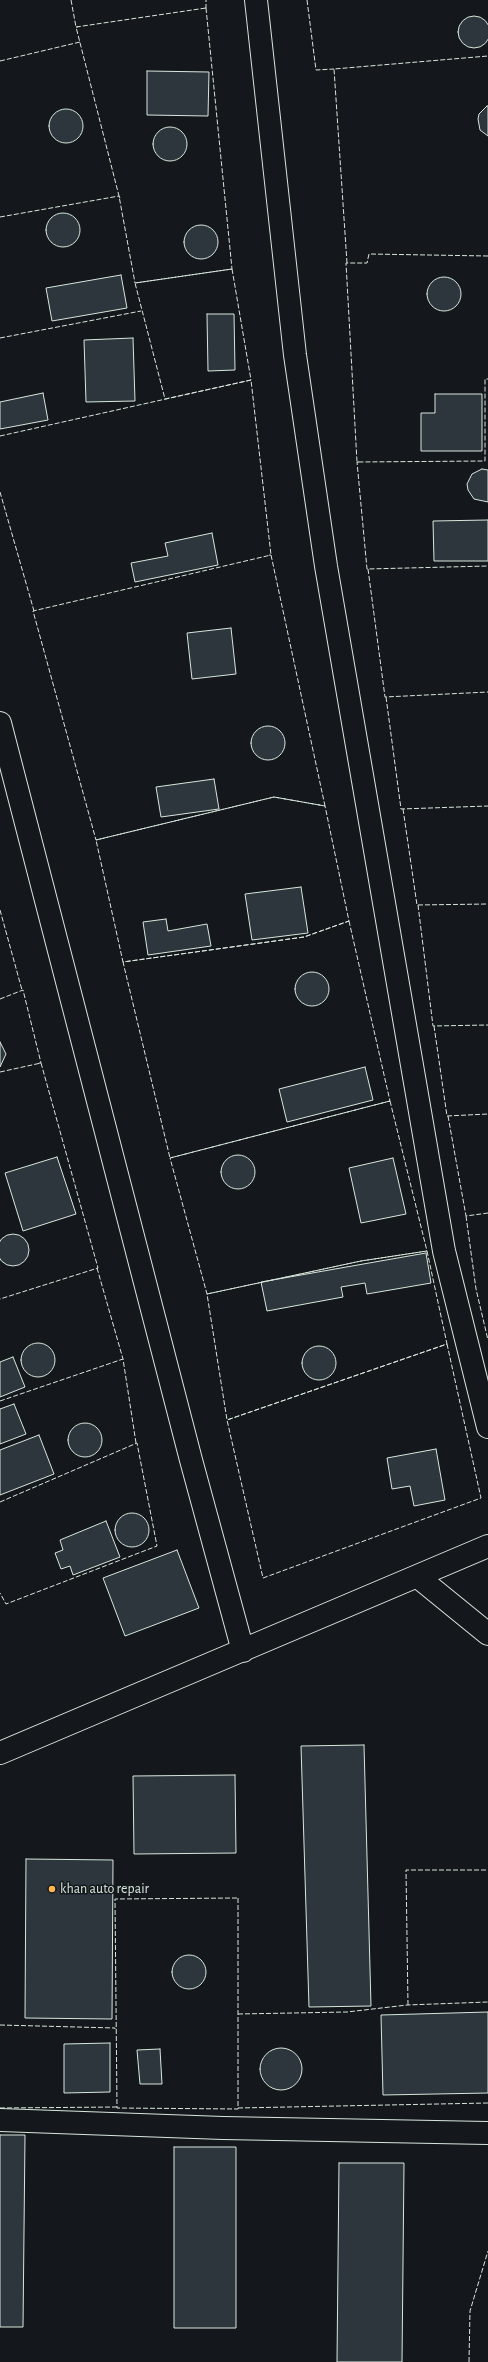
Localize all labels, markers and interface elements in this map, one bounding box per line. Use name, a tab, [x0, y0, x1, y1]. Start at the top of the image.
place label: khan auto repair	[60, 1881, 149, 1897]
marker: khan auto repair	[47, 1884, 57, 1894]

